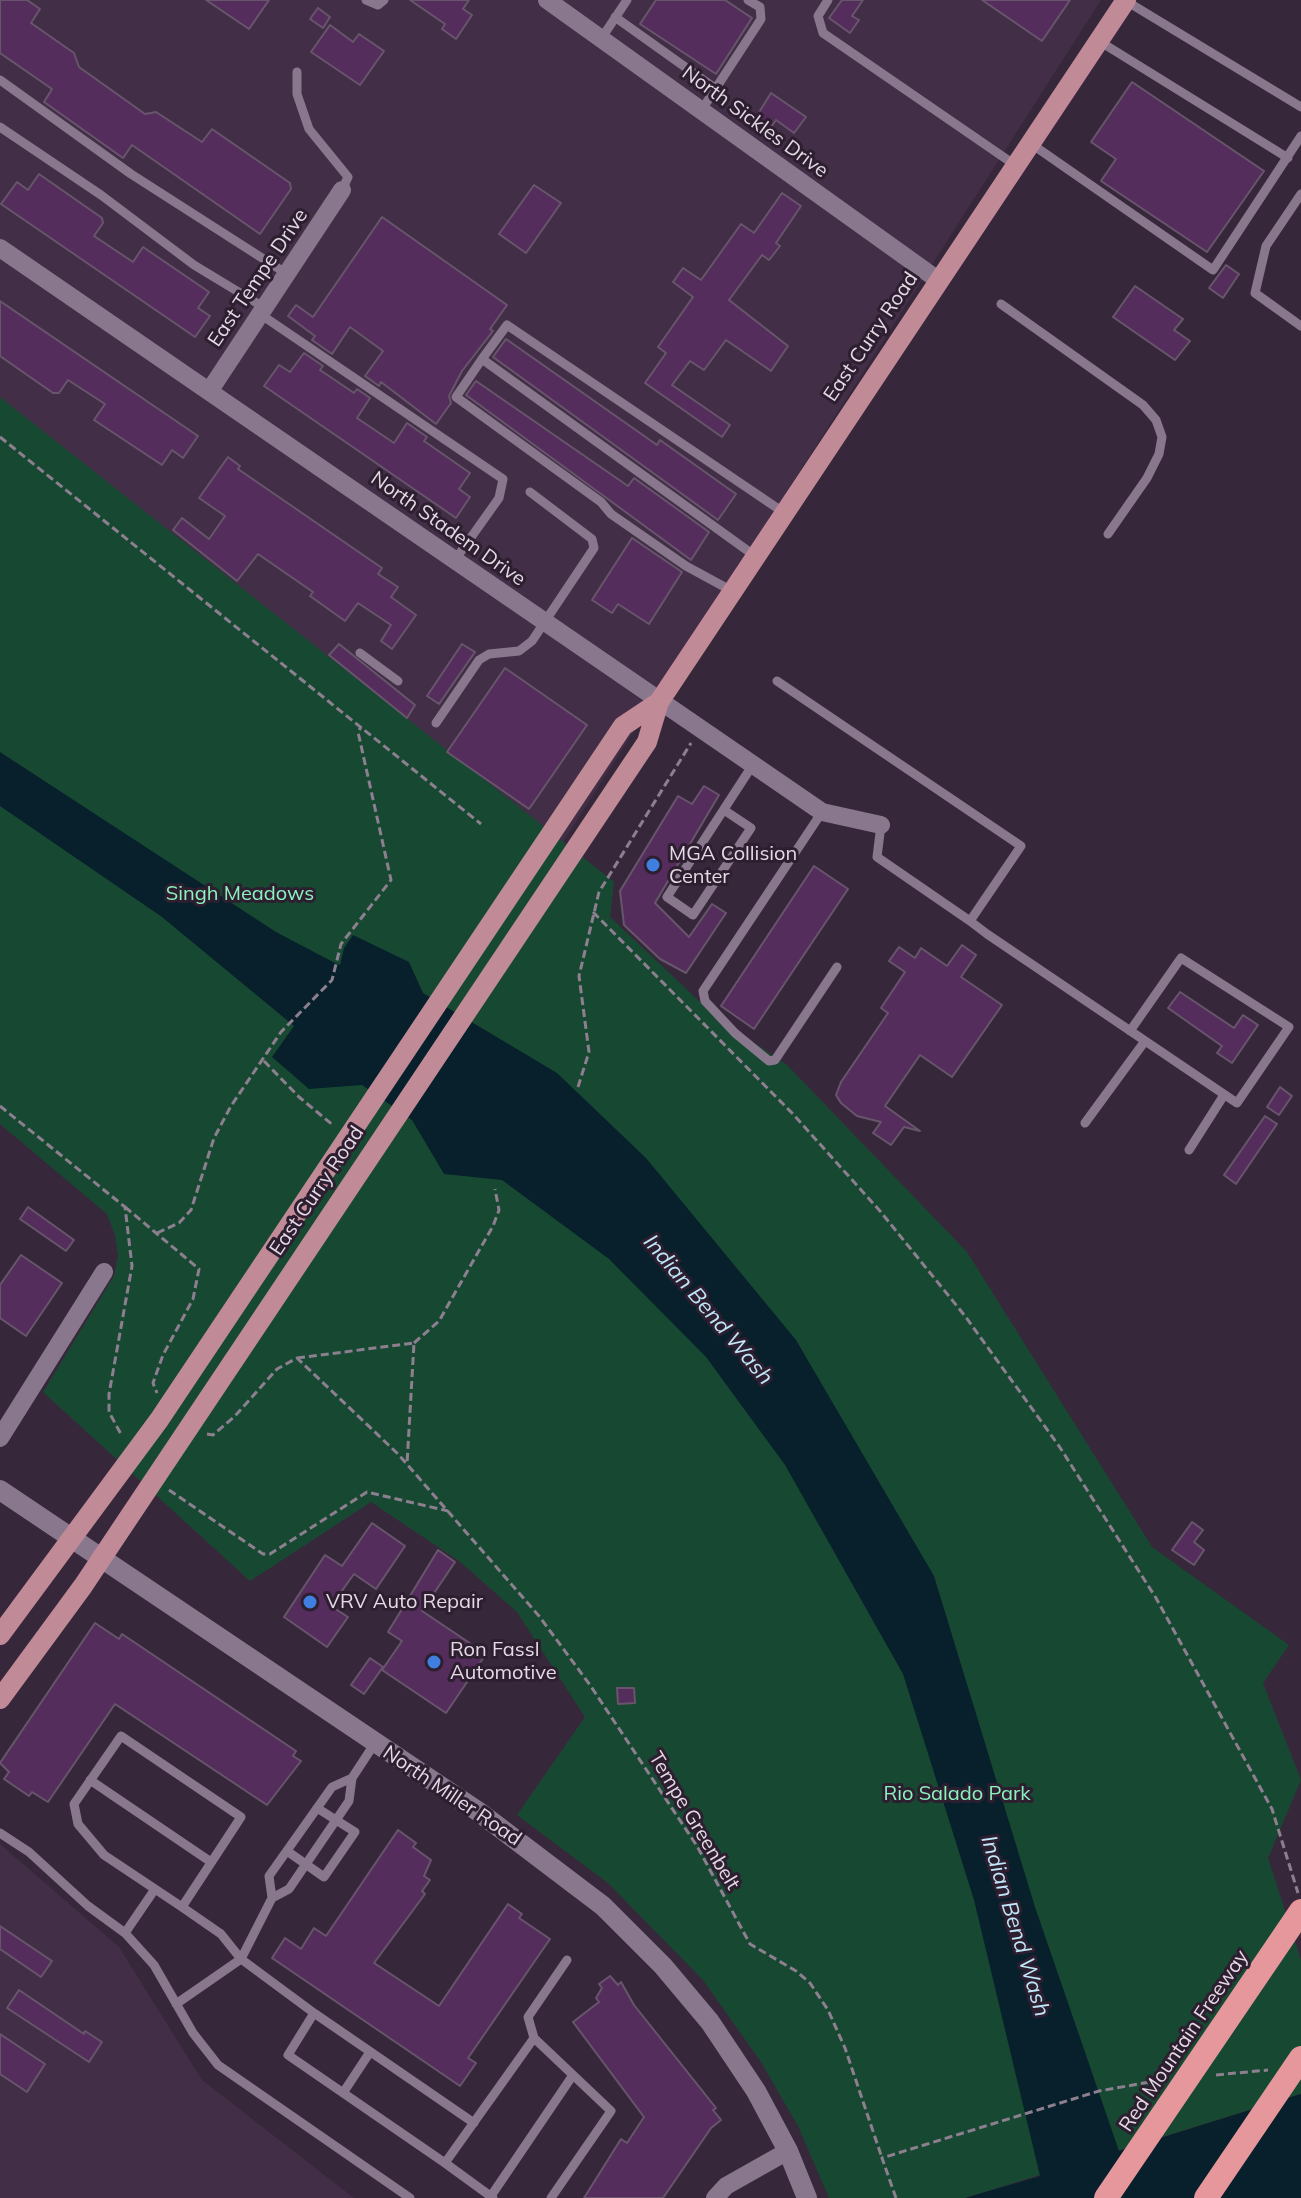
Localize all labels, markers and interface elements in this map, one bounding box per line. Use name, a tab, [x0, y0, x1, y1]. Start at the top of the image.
street label: North Sickles Drive	[677, 61, 833, 183]
street label: East Tempe Drive	[203, 205, 313, 351]
street label: East Curry Road	[819, 268, 923, 406]
street label: North Stadem Drive	[366, 467, 530, 591]
place label: MGA Collision Center	[669, 842, 797, 889]
marker: MGA Collision Center	[644, 856, 662, 874]
park label: Singh Meadows	[166, 882, 314, 906]
street label: East Curry Road	[265, 1122, 369, 1260]
water label: Indian Bend Wash	[638, 1230, 778, 1390]
place label: VRV Auto Repair	[326, 1590, 483, 1614]
marker: VRV Auto Repair	[301, 1593, 319, 1611]
place label: Ron Fassl Automotive	[450, 1638, 557, 1685]
marker: Ron Fassl Automotive	[425, 1653, 443, 1671]
street label: North Miller Road	[378, 1741, 526, 1851]
street label: Tempe Greenbelt	[643, 1748, 745, 1894]
park label: Rio Salado Park	[883, 1782, 1031, 1806]
water label: Indian Bend Wash	[975, 1832, 1055, 2020]
street label: Red Mountain Freeway	[1114, 1946, 1254, 2136]

